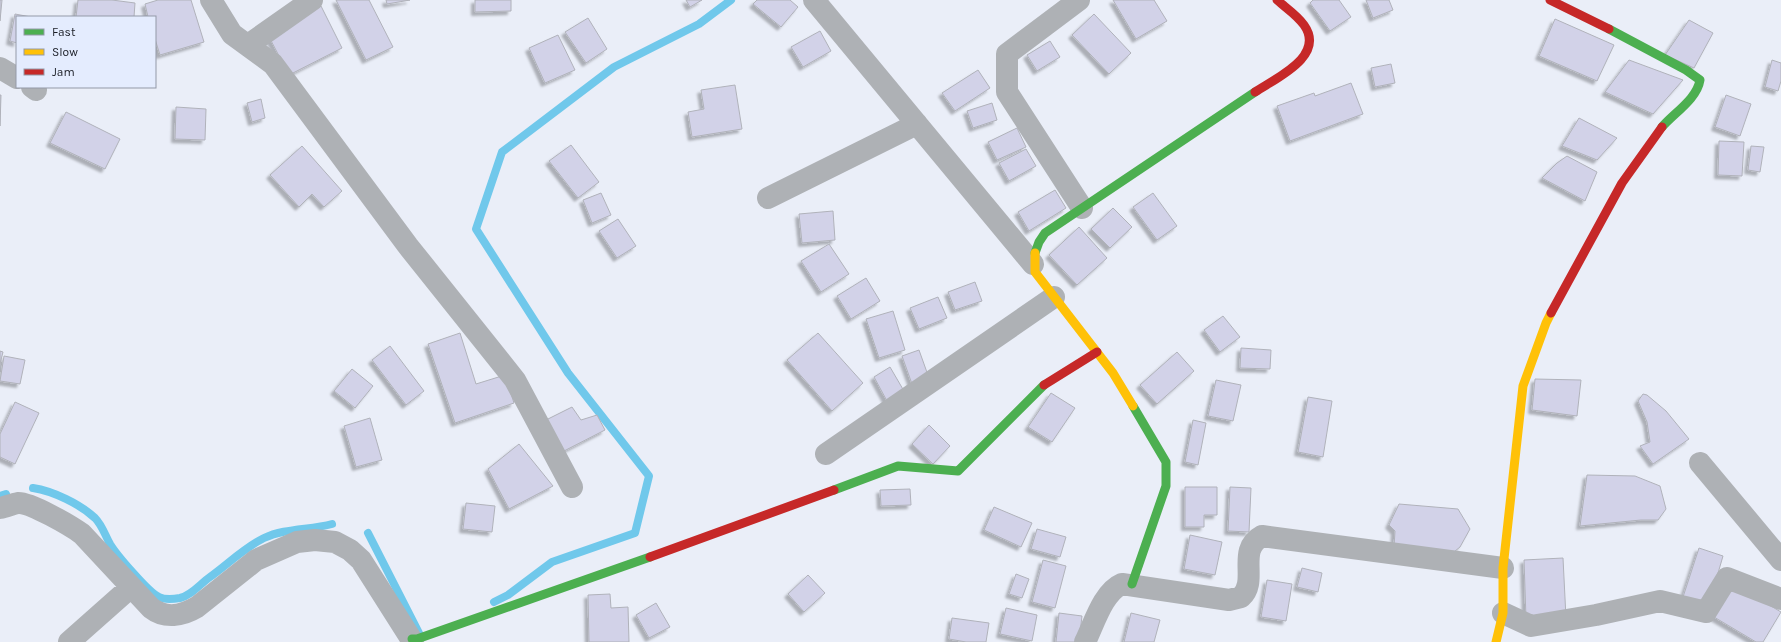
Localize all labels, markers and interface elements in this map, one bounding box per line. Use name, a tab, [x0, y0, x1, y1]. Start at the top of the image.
legend	[16, 16, 156, 88]
text: Fast	[52, 25, 76, 39]
text: Slow	[52, 45, 78, 59]
text: Jam	[52, 65, 75, 79]

